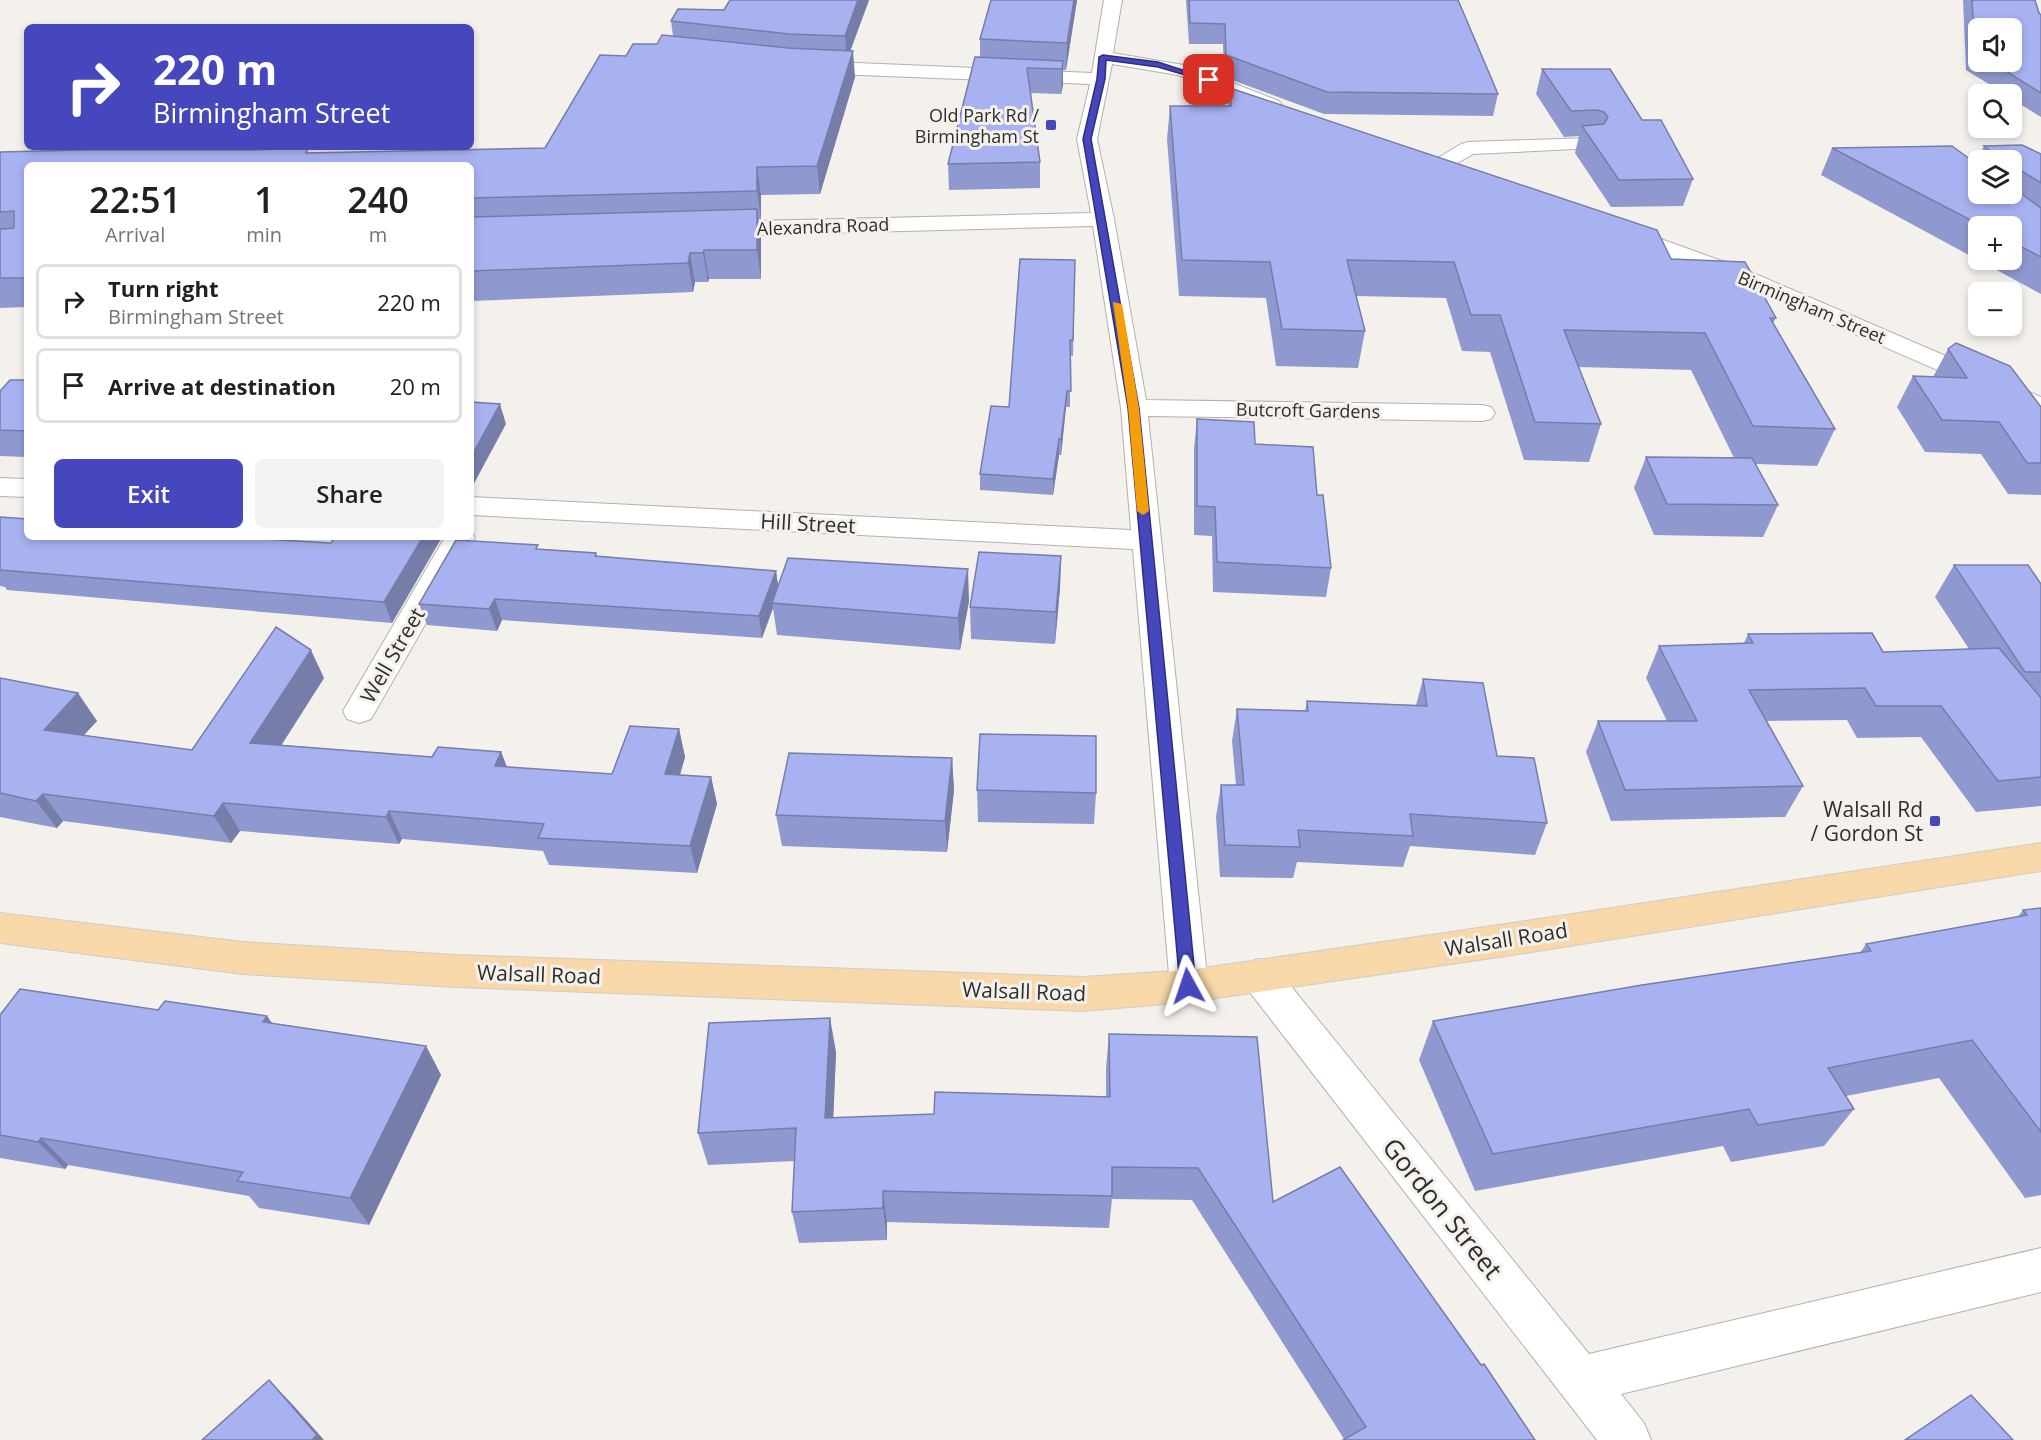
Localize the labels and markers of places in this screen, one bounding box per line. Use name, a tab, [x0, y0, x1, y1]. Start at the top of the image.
pin	[1183, 54, 1234, 105]
place label: Old Park Rd / Birmingham St	[915, 103, 1039, 148]
marker: Old Park Rd / Birmingham St	[1044, 118, 1058, 132]
place label: Walsall Rd / Gordon St	[1811, 795, 1923, 847]
marker: Walsall Rd / Gordon St	[1928, 814, 1942, 828]

